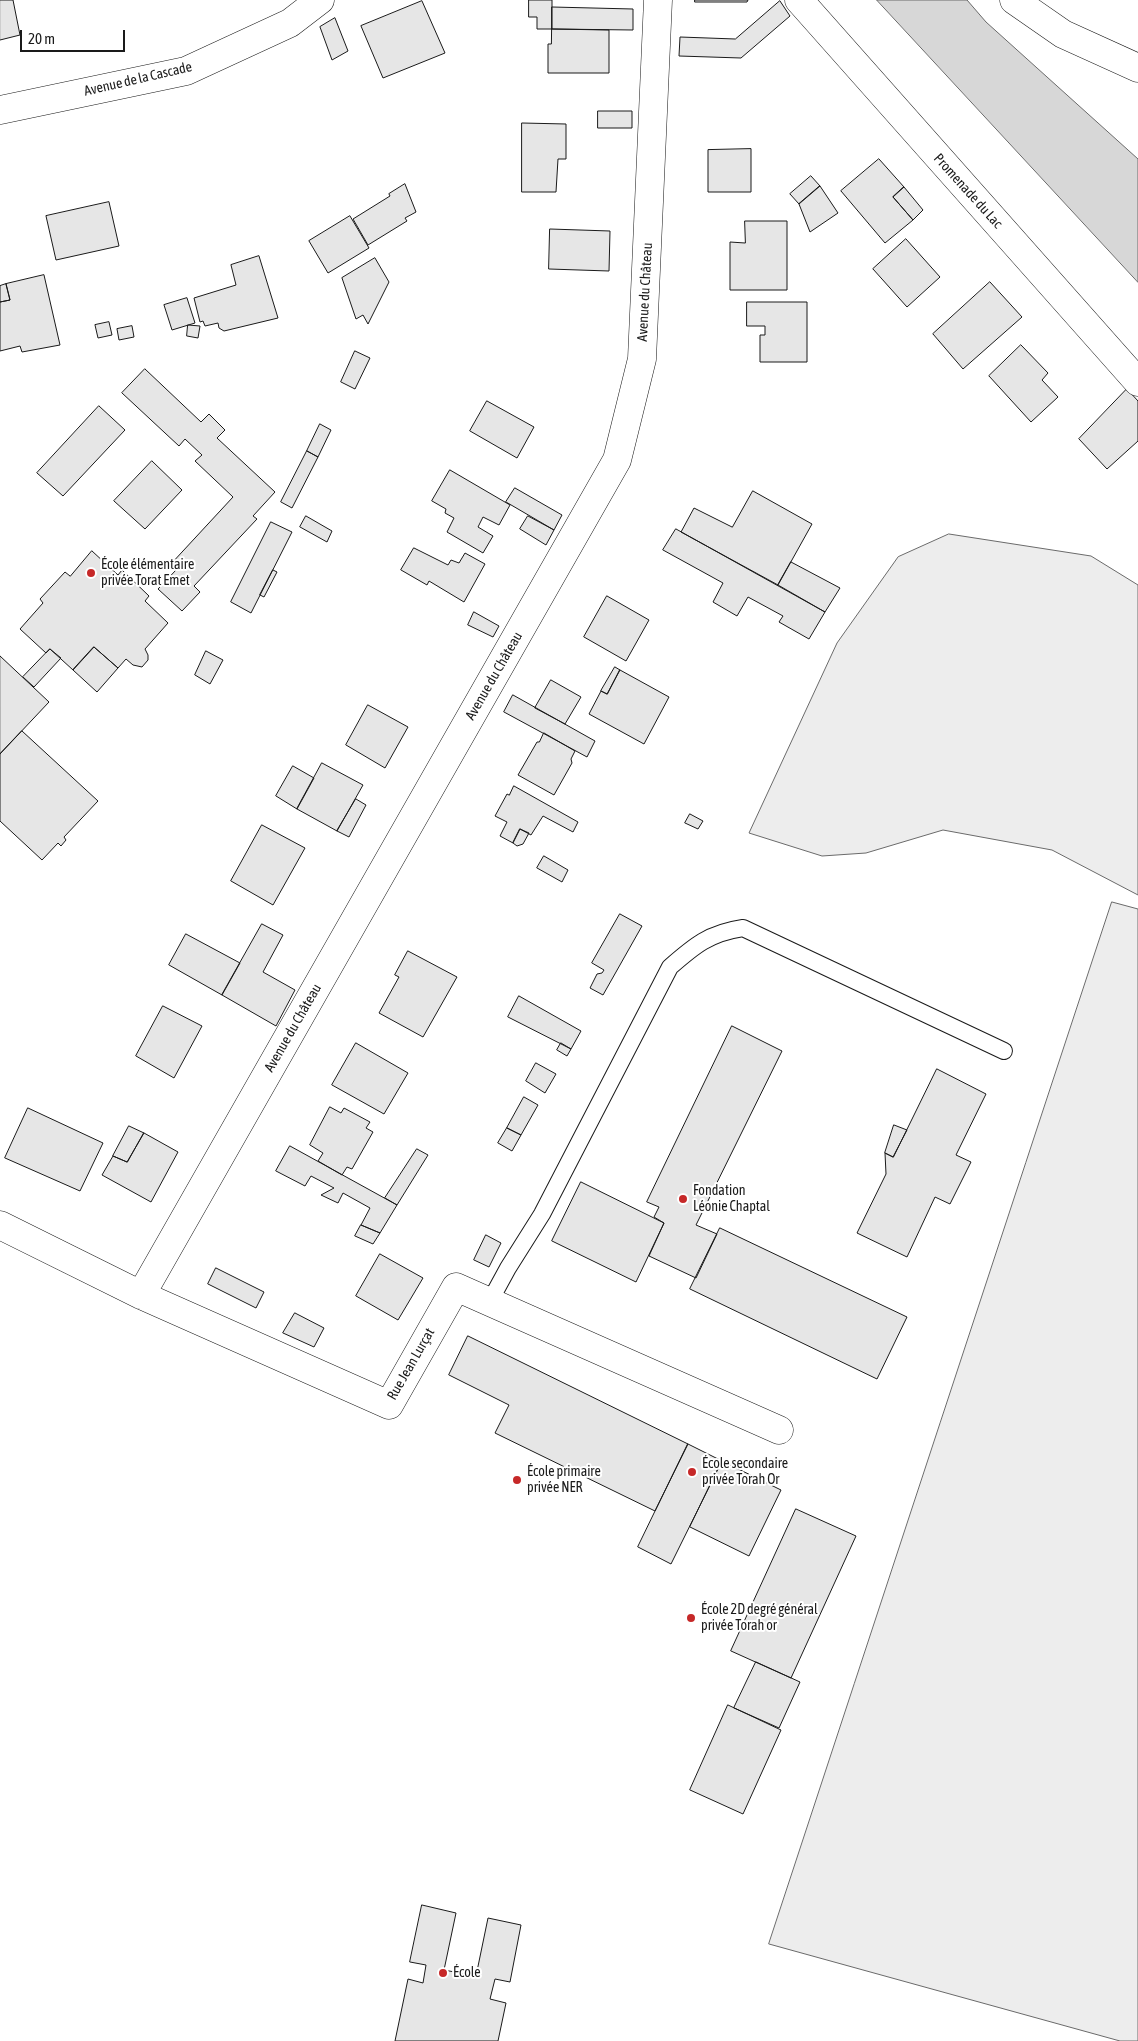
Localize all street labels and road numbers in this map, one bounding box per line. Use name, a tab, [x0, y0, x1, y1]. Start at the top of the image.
street label: Avenue de la Cascade	[82, 58, 194, 100]
street label: Promenade du Lac	[930, 150, 1006, 232]
street label: Avenue du Château	[634, 242, 656, 342]
street label: Avenue du Château	[462, 629, 526, 723]
street label: Avenue du Château	[261, 981, 325, 1075]
street label: Rue Jean Lurçat	[384, 1325, 438, 1403]

